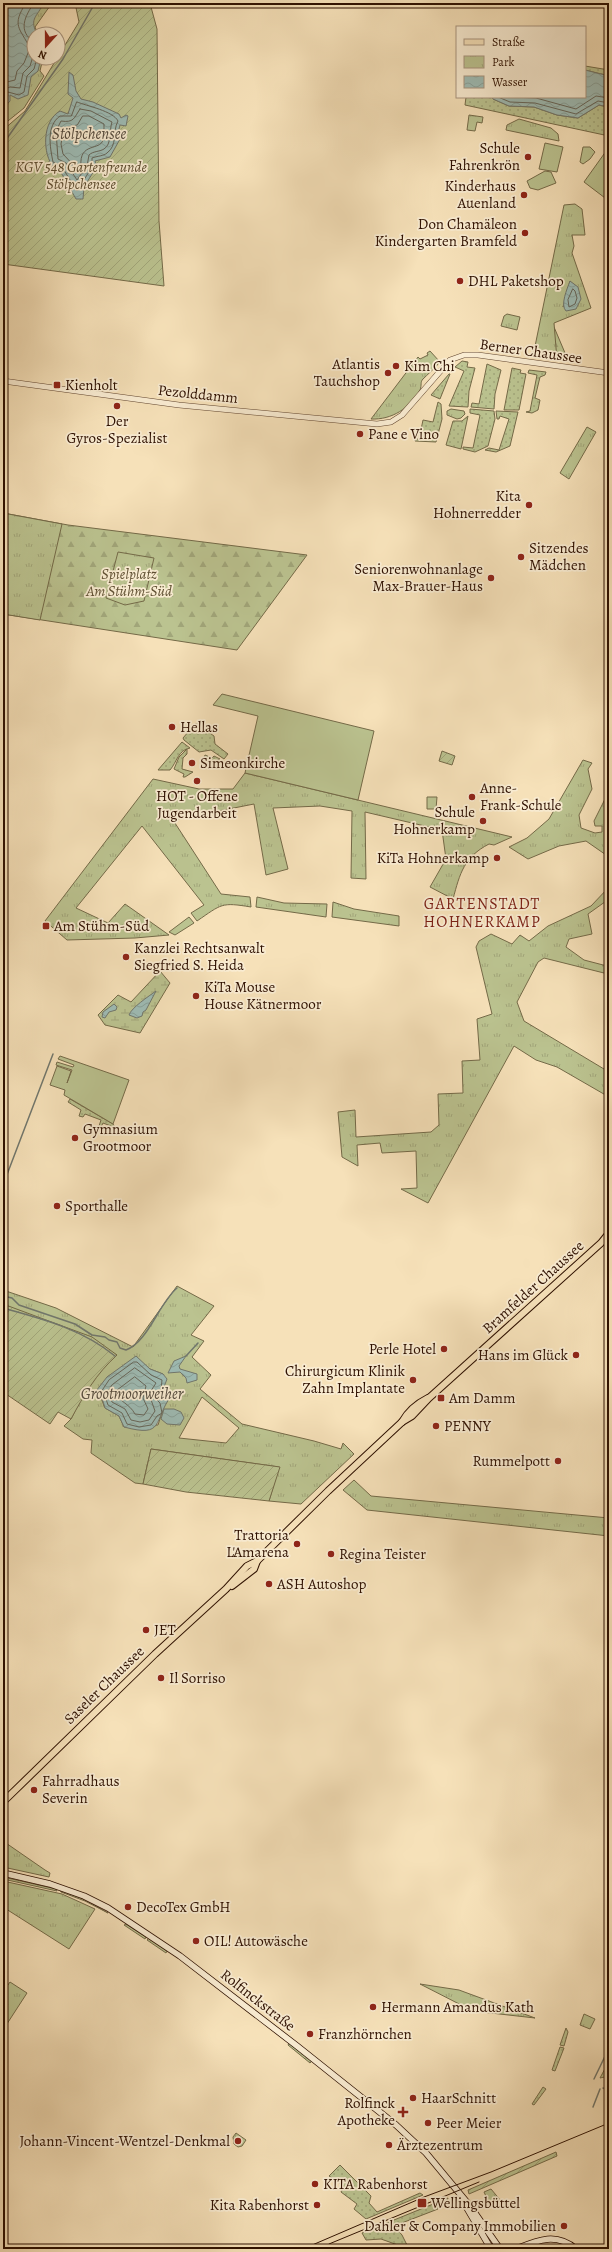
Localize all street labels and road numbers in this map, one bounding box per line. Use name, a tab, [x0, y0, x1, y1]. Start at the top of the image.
street label: Berner Chaussee	[479, 334, 584, 368]
street label: Pezolddamm	[157, 380, 240, 408]
street label: Bramfelder Chaussee	[478, 1236, 588, 1338]
street label: Saseler Chaussee	[59, 1641, 149, 1728]
street label: Rolfinckstraße	[216, 1964, 300, 2036]

